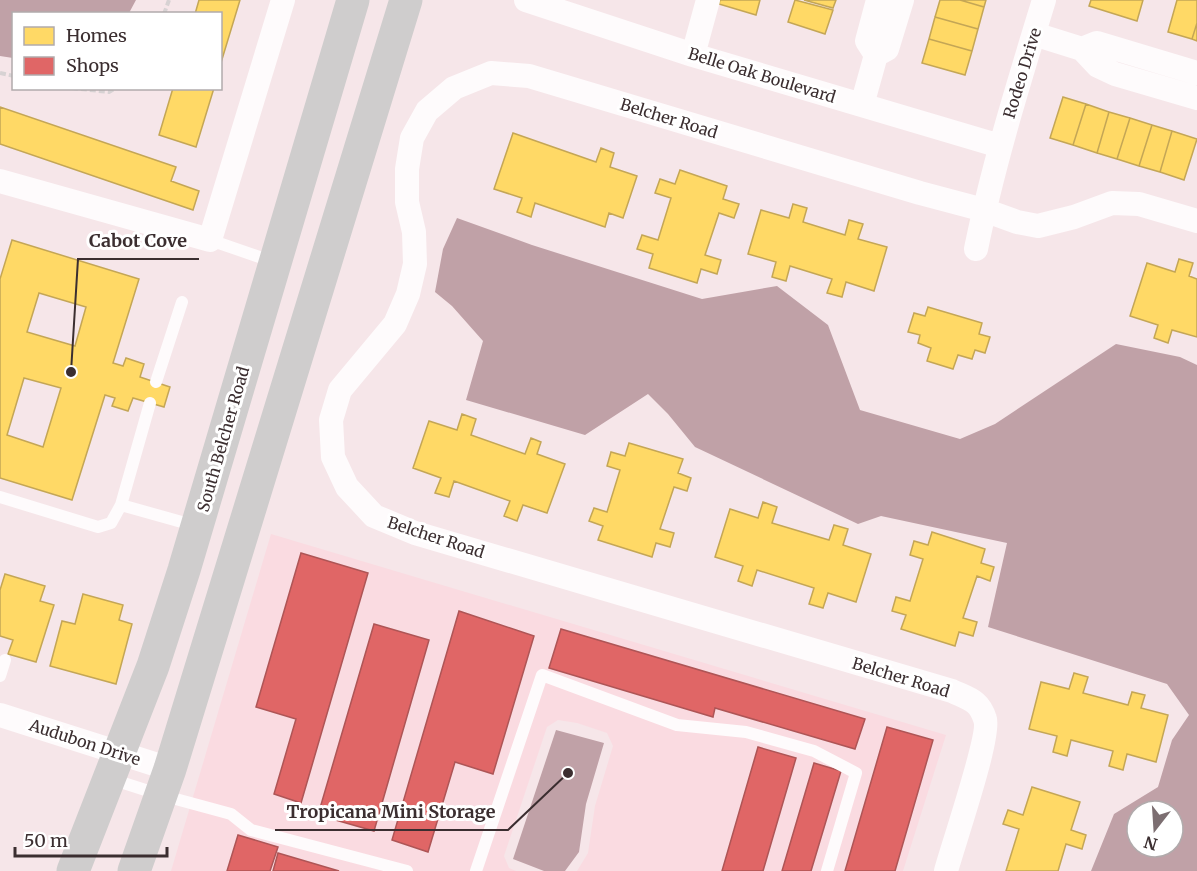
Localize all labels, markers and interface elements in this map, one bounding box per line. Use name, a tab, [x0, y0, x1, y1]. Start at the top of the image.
legend	[12, 12, 222, 90]
text: Homes	[66, 24, 127, 47]
street label: Rodeo Drive	[999, 25, 1045, 121]
street label: Belle Oak Boulevard	[686, 43, 839, 107]
text: Shops	[66, 54, 119, 77]
street label: Belcher Road	[618, 94, 721, 142]
callout: Cabot Cove	[78, 223, 199, 259]
text: Cabot Cove	[89, 229, 187, 252]
street label: South Belcher Road	[193, 364, 253, 514]
street label: Belcher Road	[385, 512, 487, 562]
street label: Belcher Road	[850, 653, 953, 701]
street label: Audubon Drive	[26, 714, 143, 769]
callout: Tropicana Mini Storage	[275, 794, 508, 830]
north arrow	[1125, 799, 1185, 859]
text: Tropicana Mini Storage	[287, 800, 496, 823]
scale bar	[15, 820, 166, 858]
text: 50 m	[24, 829, 68, 852]
text: N	[1141, 832, 1160, 855]

